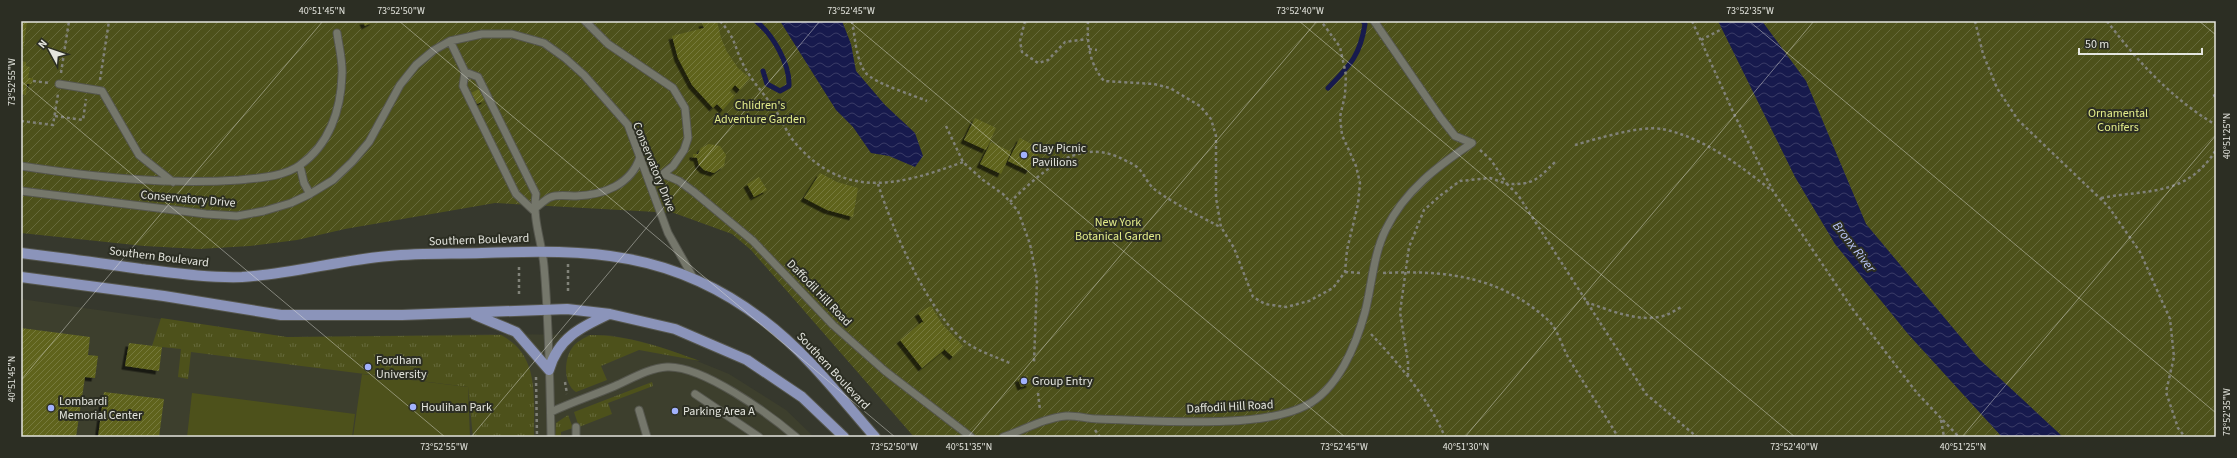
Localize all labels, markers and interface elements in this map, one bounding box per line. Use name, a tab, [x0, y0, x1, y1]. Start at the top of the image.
text: 40°51'45"N	[299, 4, 345, 18]
text: 73°52'50"W	[377, 4, 425, 18]
text: 73°52'45"W	[827, 4, 875, 18]
text: 73°52'40"W	[1276, 4, 1324, 18]
text: 73°52'35"W	[1726, 4, 1774, 18]
north arrow	[30, 30, 70, 70]
scale bar	[2079, 30, 2202, 56]
text: N	[35, 36, 51, 52]
text: 50 m	[2085, 36, 2109, 53]
text: 73°52'55"W	[5, 58, 19, 106]
park label: Chlidren's Adventure Garden	[715, 97, 805, 128]
park label: Ornamental Conifers	[2088, 105, 2148, 136]
text: 40°51'25"N	[2220, 113, 2234, 159]
street label: Conservatory Drive	[628, 120, 680, 214]
place label: Clay Picnic Pavilions	[1032, 140, 1087, 171]
marker: Clay Picnic Pavilions	[1019, 150, 1029, 160]
street label: Conservatory Drive	[140, 186, 236, 212]
park label: New York Botanical Garden	[1075, 214, 1161, 245]
water label: Bronx River	[1828, 218, 1880, 277]
street label: Southern Boulevard	[429, 230, 529, 250]
street label: Southern Boulevard	[108, 242, 210, 272]
street label: Daffodil Hill Road	[783, 256, 855, 330]
street label: Southern Boulevard	[793, 328, 873, 414]
place label: Fordham University	[376, 352, 427, 383]
text: 40°51'45"N	[5, 356, 19, 402]
marker: Fordham University	[363, 362, 373, 372]
place label: Group Entry	[1032, 373, 1093, 390]
marker: Group Entry	[1019, 376, 1029, 386]
text: 73°52'35"W	[2220, 388, 2234, 436]
place label: Lombardi Memorial Center	[59, 393, 143, 424]
street label: Daffodil Hill Road	[1186, 396, 1274, 418]
place label: Houlihan Park	[421, 399, 492, 416]
marker: Houlihan Park	[408, 402, 418, 412]
marker: Lombardi Memorial Center	[46, 403, 56, 413]
place label: Parking Area A	[683, 403, 755, 420]
marker: Parking Area A	[670, 406, 680, 416]
text: 73°52'55"W	[420, 440, 468, 454]
text: 73°52'50"W	[870, 440, 918, 454]
text: 40°51'35"N	[946, 440, 992, 454]
text: 73°52'45"W	[1320, 440, 1368, 454]
text: 40°51'30"N	[1443, 440, 1489, 454]
text: 73°52'40"W	[1770, 440, 1818, 454]
text: 40°51'25"N	[1940, 440, 1986, 454]

